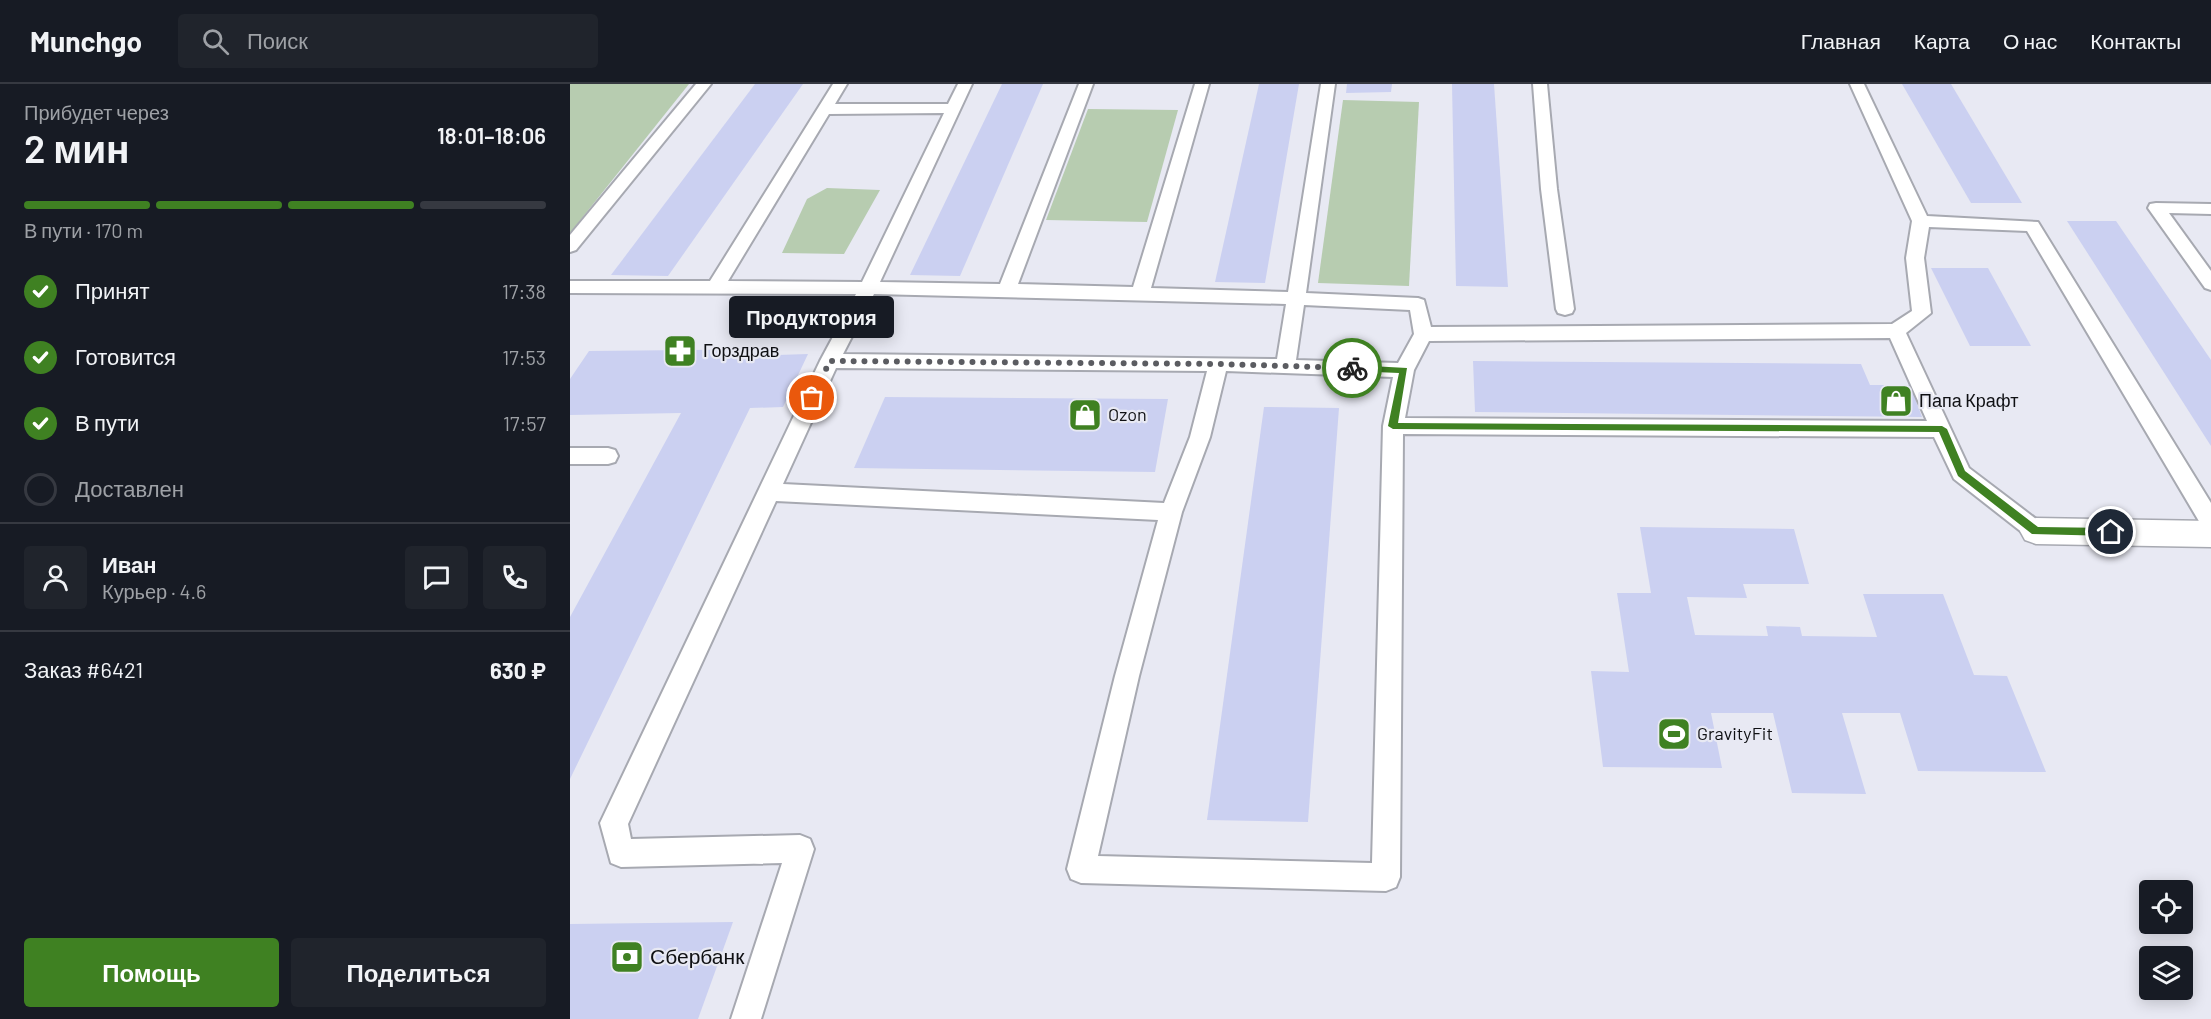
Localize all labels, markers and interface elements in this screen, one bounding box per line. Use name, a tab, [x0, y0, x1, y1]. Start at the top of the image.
search box	[178, 14, 598, 68]
text: Munchgo	[30, 24, 142, 58]
icon: search	[199, 25, 232, 58]
text: Поиск	[247, 27, 308, 53]
text: Главная	[1801, 28, 1881, 53]
text: Карта	[1914, 28, 1970, 53]
text: О нас	[2003, 28, 2057, 53]
text: Контакты	[2090, 28, 2181, 53]
text: Прибудет через	[24, 100, 169, 124]
text: 18:01–18:06	[437, 122, 546, 148]
text: 2 мин	[24, 124, 130, 171]
text: В пути · 170 m	[24, 218, 143, 242]
icon: check	[24, 275, 57, 308]
text: Принят	[75, 277, 149, 303]
text: 17:38	[502, 279, 546, 303]
callout: Продуктория	[730, 296, 894, 338]
text: Продуктория	[746, 305, 877, 329]
pharmacy icon: Горздрав	[662, 333, 698, 369]
courier	[1322, 338, 1382, 398]
place label: Горздрав	[703, 339, 779, 361]
icon: check	[24, 341, 57, 374]
text: Готовится	[75, 343, 176, 369]
text: 17:53	[502, 345, 546, 369]
icon: bike	[1336, 352, 1369, 385]
pin	[786, 372, 837, 423]
icon: bag	[795, 381, 828, 414]
shop icon: Папа Крафт	[1878, 383, 1914, 419]
place label: Папа Крафт	[1919, 389, 2018, 411]
shop icon: Ozon	[1067, 397, 1103, 433]
place label: Ozon	[1108, 403, 1147, 425]
icon: check	[24, 407, 57, 440]
text: В пути	[75, 409, 139, 435]
text: 17:57	[503, 411, 546, 435]
text: Доставлен	[75, 475, 184, 501]
pin	[2085, 506, 2136, 557]
icon: home	[2094, 515, 2127, 548]
button: person	[24, 546, 87, 609]
button: chat	[405, 546, 468, 609]
button: phone	[483, 546, 546, 609]
text: Иван	[102, 551, 157, 577]
text: Курьер · 4.6	[102, 579, 206, 603]
text: Заказ #6421	[24, 656, 143, 682]
text: 630 ₽	[490, 657, 546, 683]
sports icon: GravityFit	[1656, 716, 1692, 752]
place label: GravityFit	[1697, 722, 1773, 744]
map controls	[2139, 880, 2193, 1000]
button: locate	[2139, 880, 2193, 934]
button: Помощь	[24, 938, 279, 1007]
button: Поделиться	[291, 938, 546, 1007]
bank icon: Сбербанк	[609, 939, 645, 975]
place label: Сбербанк	[650, 943, 745, 968]
button: layers	[2139, 946, 2193, 1000]

